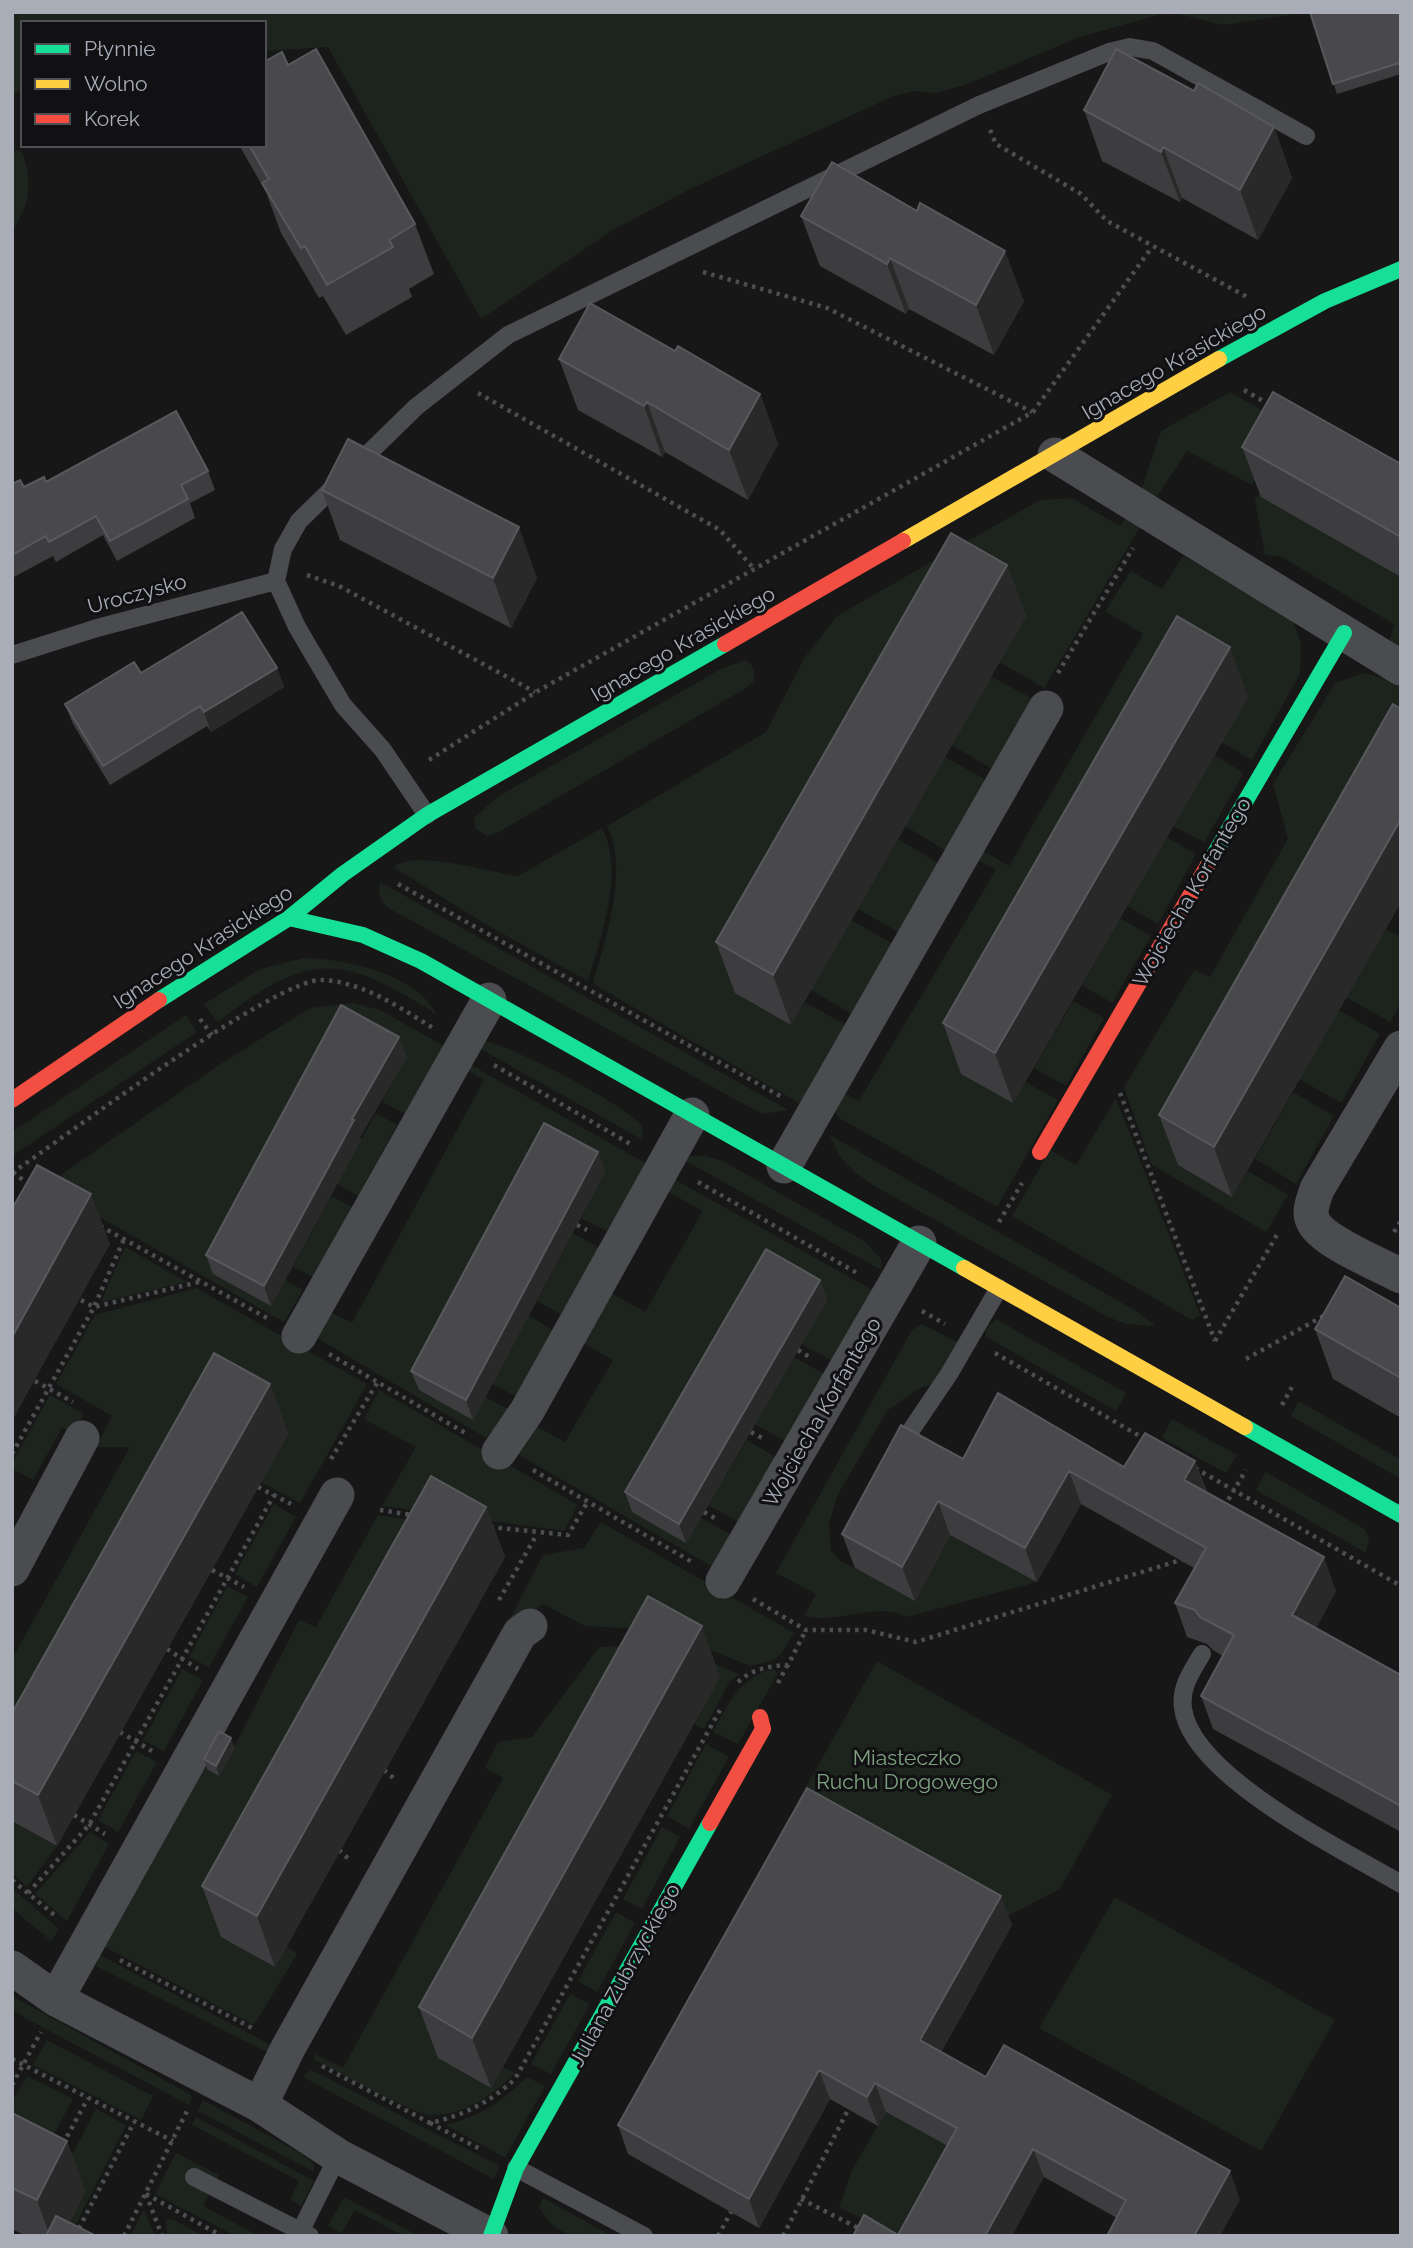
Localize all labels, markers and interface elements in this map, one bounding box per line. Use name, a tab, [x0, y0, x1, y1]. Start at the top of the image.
legend	[21, 21, 266, 147]
text: Płynnie	[84, 36, 156, 61]
text: Wolno	[84, 71, 148, 96]
text: Korek	[84, 106, 140, 131]
street label: Ignacego Krasickiego	[1077, 299, 1270, 424]
street label: Uroczysko	[85, 568, 189, 619]
street label: Ignacego Krasickiego	[586, 581, 779, 706]
street label: Wojciecha Korfantego	[1127, 793, 1256, 991]
street label: Ignacego Krasickiego	[109, 879, 297, 1014]
street label: Wojciecha Korfantego	[757, 1313, 886, 1511]
park label: Miasteczko Ruchu Drogowego	[816, 1745, 998, 1794]
street label: Juliana Zubrzyckiego	[564, 1879, 685, 2071]

